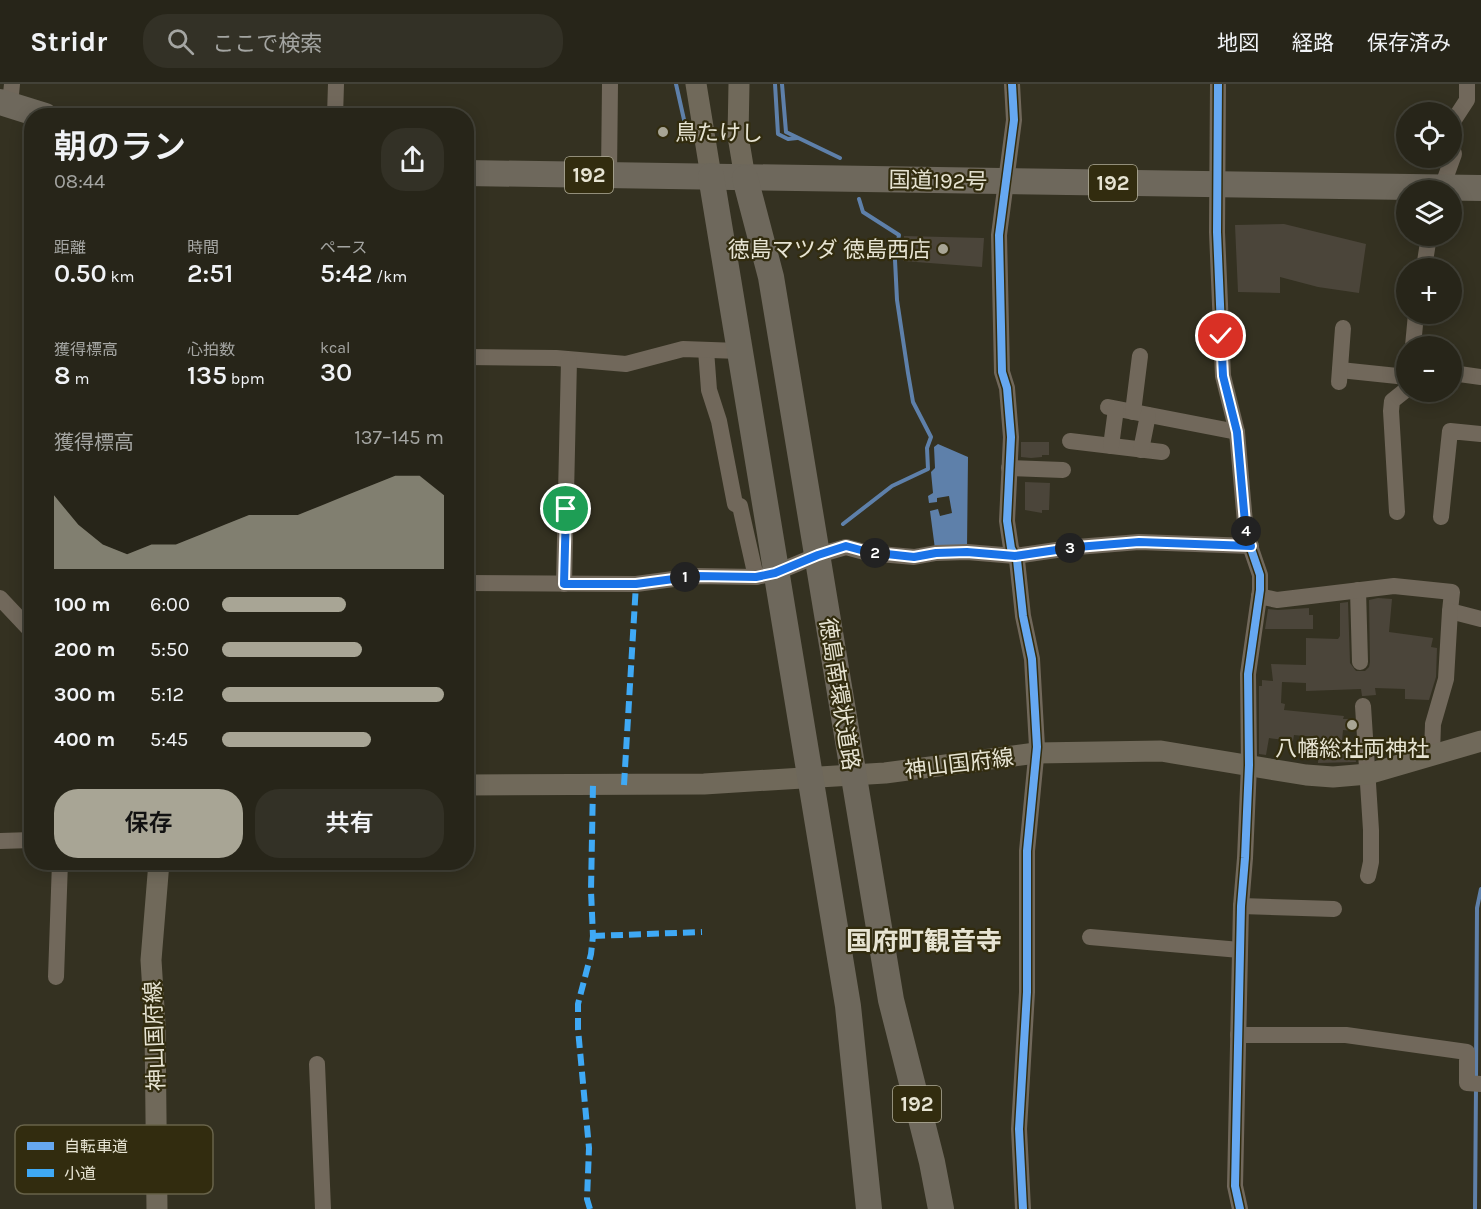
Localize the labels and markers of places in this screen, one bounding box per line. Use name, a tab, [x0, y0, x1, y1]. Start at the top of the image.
place label: 鳥たけし	[675, 120, 763, 146]
marker: 鳥たけし	[656, 125, 670, 139]
place label: 徳島マツダ 徳島西店	[728, 237, 931, 263]
marker: 徳島マツダ 徳島西店	[936, 242, 950, 256]
pin	[1195, 310, 1246, 361]
pin	[540, 483, 591, 534]
pin: 4	[1231, 516, 1261, 546]
pin: 3	[1055, 533, 1085, 563]
pin: 2	[860, 538, 890, 568]
pin: 1	[670, 562, 700, 592]
marker: 八幡総社両神社	[1345, 718, 1359, 732]
place label: 八幡総社両神社	[1275, 736, 1429, 762]

